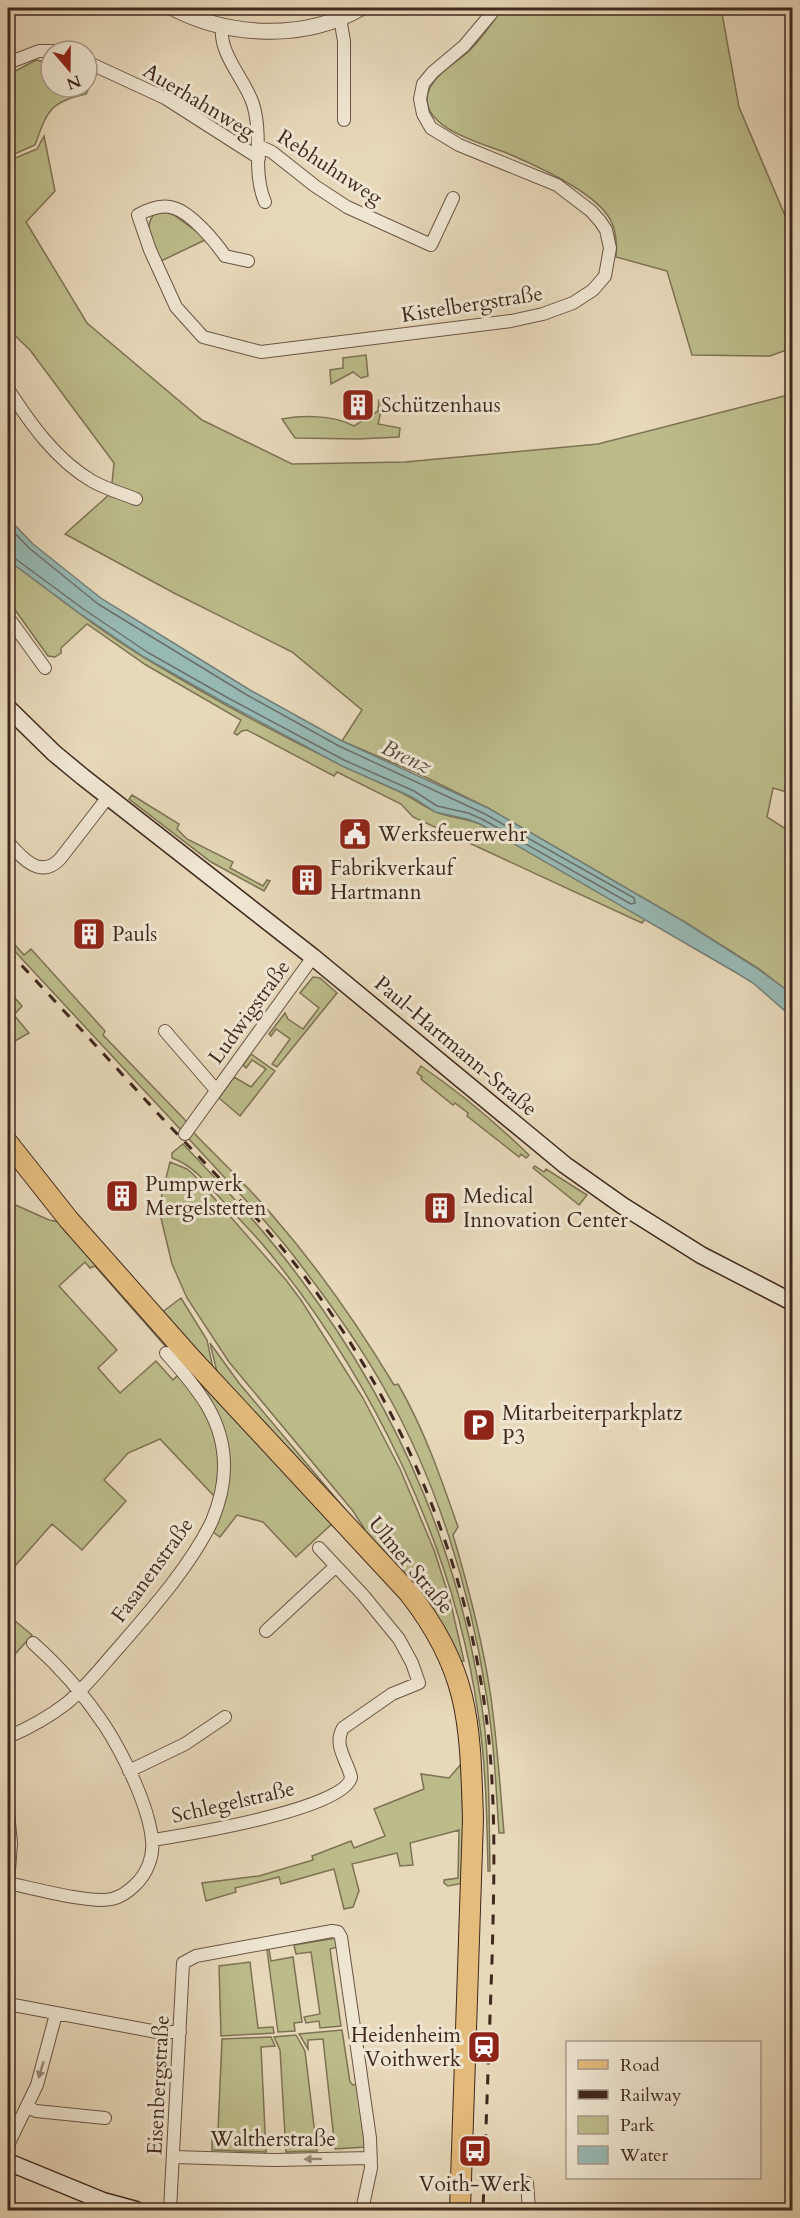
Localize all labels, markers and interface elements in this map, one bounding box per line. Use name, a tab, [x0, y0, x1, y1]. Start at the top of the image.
north arrow	[39, 39, 99, 99]
street label: Auerhahnweg	[137, 57, 260, 146]
text: N	[63, 69, 84, 95]
street label: Rebhuhnweg	[272, 123, 388, 212]
street label: Kistelbergstraße	[399, 279, 545, 330]
building icon: Schützenhaus	[340, 387, 376, 423]
place label: Schützenhaus	[381, 391, 501, 420]
water label: Brenz	[377, 732, 437, 782]
public building icon: Werksfeuerwehr	[337, 816, 373, 852]
place label: Werksfeuerwehr	[377, 820, 527, 849]
place label: Fabrikverkauf Hartmann	[330, 854, 457, 907]
building icon: Fabrikverkauf Hartmann	[289, 862, 325, 898]
building icon: Pauls	[71, 916, 107, 952]
place label: Pauls	[112, 920, 157, 949]
street label: Ludwigstraße	[202, 954, 297, 1070]
street label: Paul-Hartmann-Straße	[368, 970, 543, 1123]
place label: Pumpwerk Mergelstetten	[145, 1170, 267, 1223]
building icon: Pumpwerk Mergelstetten	[104, 1178, 140, 1214]
place label: Medical Innovation Center	[463, 1182, 628, 1235]
building icon: Medical Innovation Center	[422, 1190, 458, 1226]
place label: Mitarbeiterparkplatz P3	[502, 1399, 683, 1452]
parking icon: Mitarbeiterparkplatz P3	[461, 1407, 497, 1443]
street label: Ulmer Straße	[361, 1510, 460, 1620]
street label: Fasanenstraße	[105, 1512, 200, 1629]
street label: Schlegelstraße	[169, 1774, 298, 1831]
street label: Eisenbergstraße	[140, 2014, 177, 2156]
place label: Heidenheim Voithwerk	[351, 2021, 462, 2074]
station icon: Heidenheim Voithwerk	[466, 2029, 502, 2065]
legend	[566, 2041, 761, 2179]
text: Road	[620, 2053, 660, 2078]
one-way arrow	[36, 2061, 46, 2079]
text: Railway	[620, 2083, 682, 2108]
text: Park	[620, 2113, 655, 2138]
street label: Waltherstraße	[209, 2125, 336, 2154]
bus stop icon: Voith-Werk	[457, 2133, 493, 2169]
text: Water	[619, 2143, 669, 2168]
one-way arrow	[303, 2155, 322, 2164]
place label: Voith-Werk	[419, 2170, 532, 2199]

